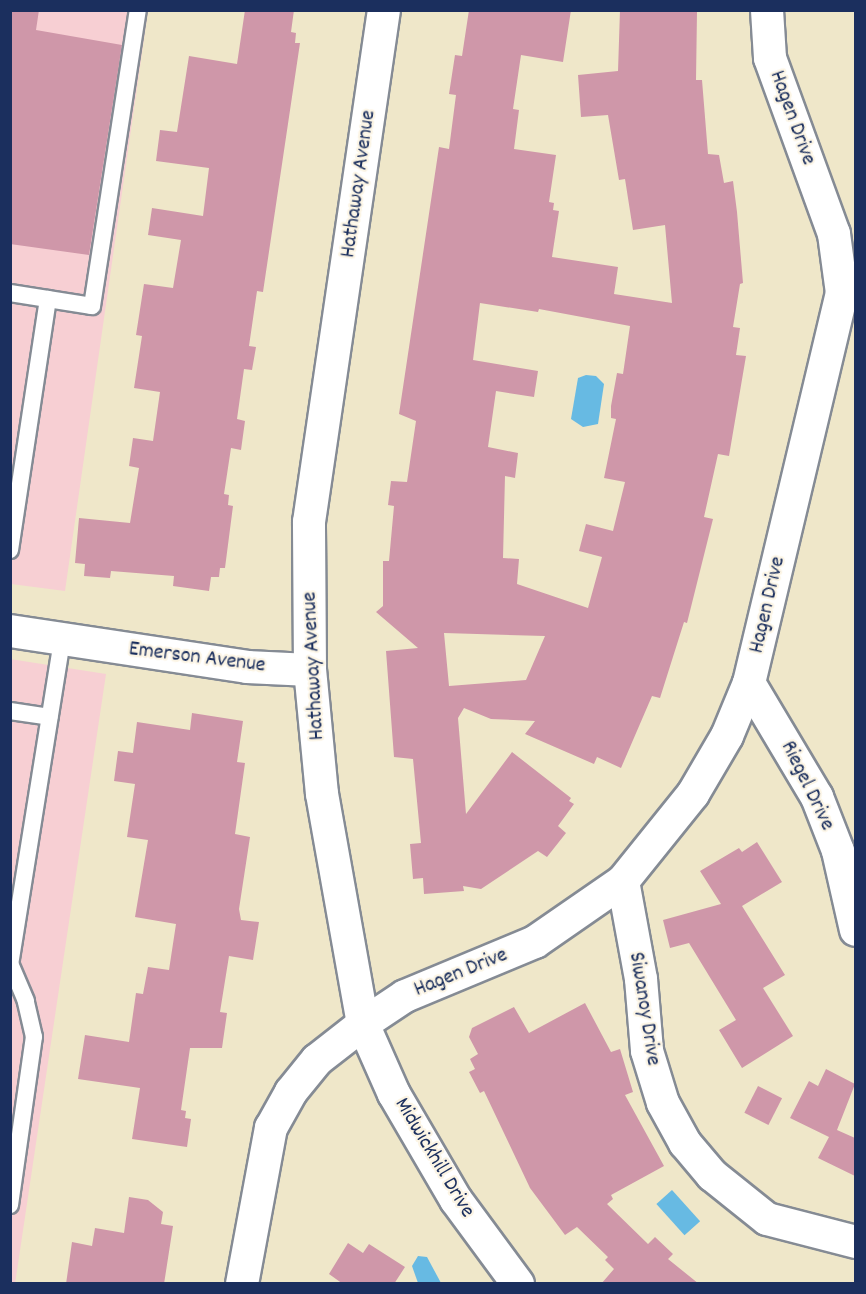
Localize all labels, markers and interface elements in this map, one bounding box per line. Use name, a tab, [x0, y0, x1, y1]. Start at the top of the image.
street label: Hagen Drive	[763, 67, 821, 169]
street label: Hathaway Avenue	[336, 109, 382, 259]
street label: Hagen Drive	[744, 554, 792, 656]
street label: Hathaway Avenue	[297, 591, 331, 741]
street label: Emerson Avenue	[127, 637, 267, 679]
street label: Riegel Drive	[774, 737, 840, 835]
street label: Hagen Drive	[410, 942, 512, 1004]
street label: Siwanoy Drive	[622, 950, 666, 1068]
street label: Midwickhill Drive	[388, 1093, 480, 1223]

